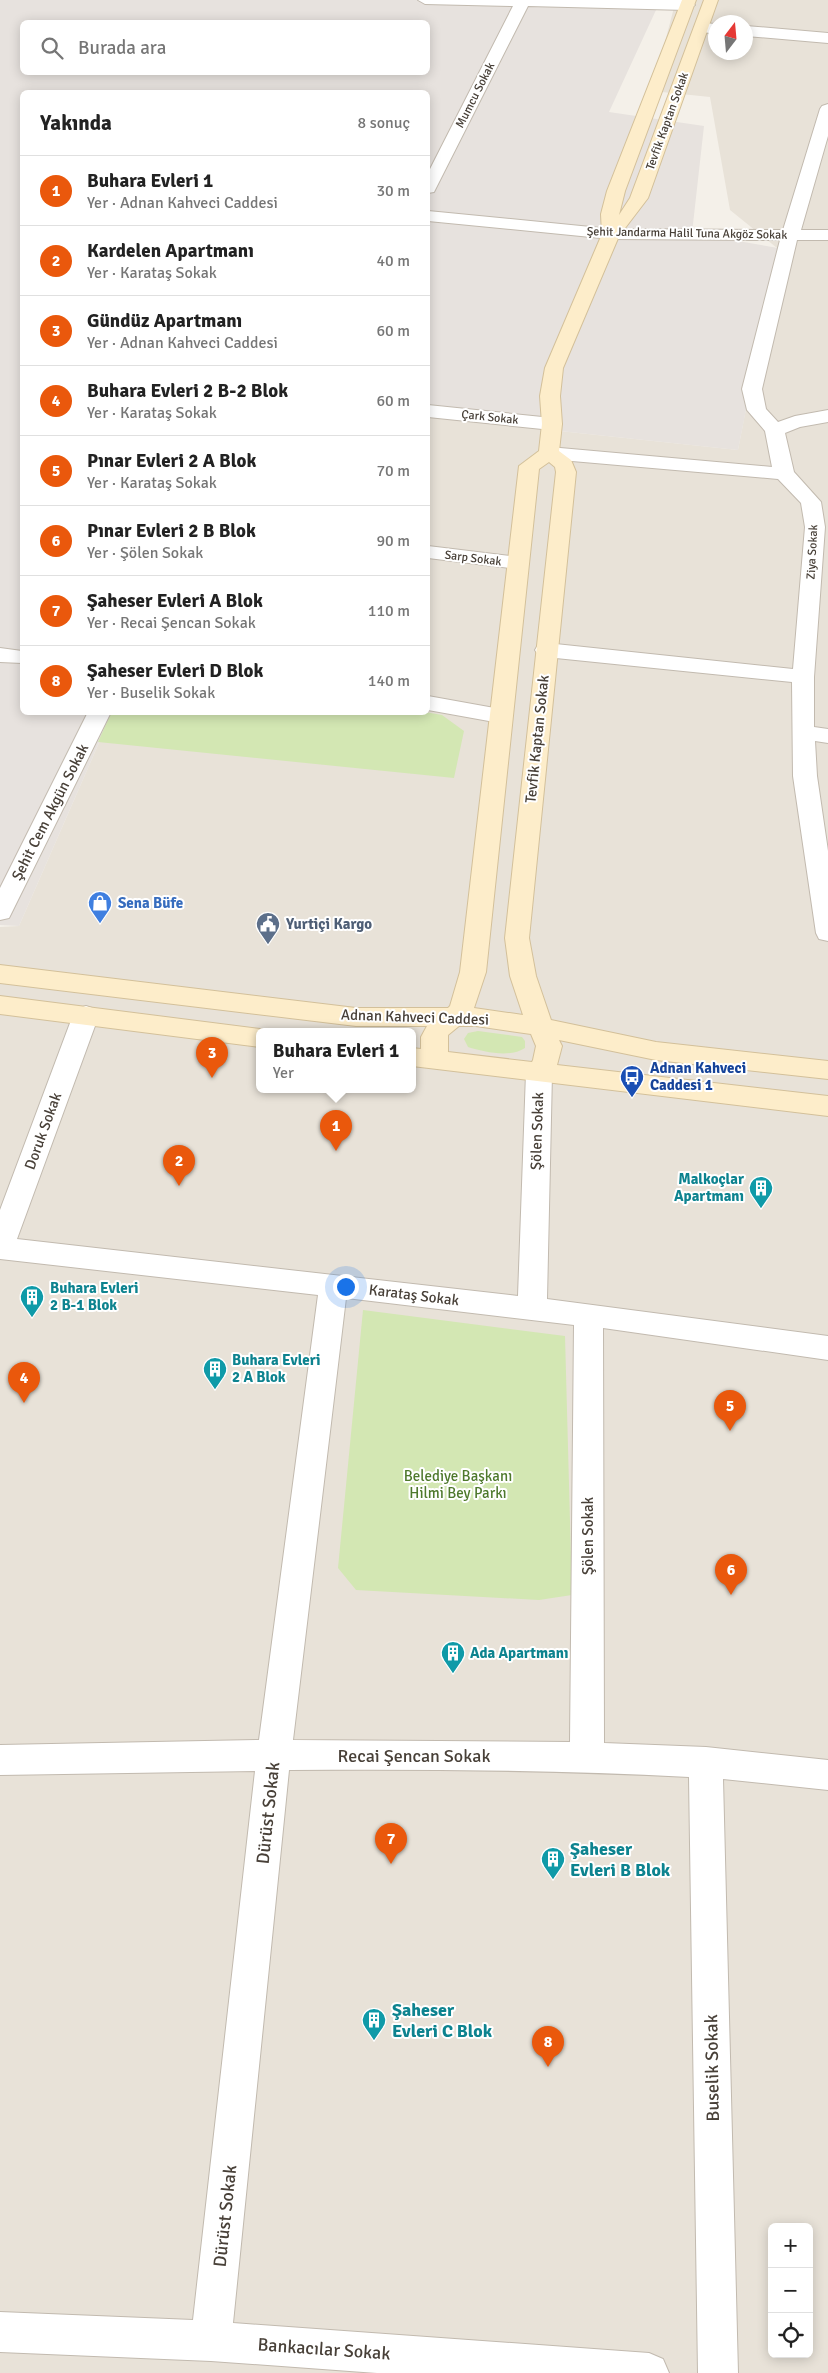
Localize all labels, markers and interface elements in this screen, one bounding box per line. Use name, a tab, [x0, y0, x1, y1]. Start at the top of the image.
north arrow	[708, 15, 753, 60]
search box	[20, 20, 430, 75]
icon: search	[38, 34, 66, 62]
text: Burada ara	[78, 36, 166, 60]
street label: Mumcu Sokak	[452, 60, 498, 131]
street label: Tevfik Kaptan Sokak	[643, 70, 692, 172]
text: Yakında	[40, 110, 112, 136]
text: 8 sonuç	[358, 113, 410, 133]
text: Buhara Evleri 1	[87, 169, 213, 193]
text: 1	[52, 181, 60, 201]
text: 30 m	[376, 181, 410, 201]
text: Yer · Adnan Kahveci Caddesi	[87, 193, 278, 213]
street label: Şehit Jandarma Halil Tuna Akgöz Sokak	[587, 224, 787, 243]
text: Kardelen Apartmanı	[87, 239, 254, 263]
text: 2	[52, 251, 60, 271]
text: 40 m	[376, 251, 410, 271]
text: Yer · Karataş Sokak	[87, 263, 217, 283]
text: Gündüz Apartmanı	[87, 309, 242, 333]
text: 3	[52, 321, 60, 341]
text: 60 m	[376, 321, 410, 341]
text: Yer · Adnan Kahveci Caddesi	[87, 333, 278, 353]
text: Buhara Evleri 2 B-2 Blok	[87, 379, 288, 403]
text: 4	[52, 391, 60, 411]
text: 60 m	[376, 391, 410, 411]
text: Yer · Karataş Sokak	[87, 403, 217, 423]
street label: Çark Sokak	[461, 407, 519, 428]
text: Pınar Evleri 2 A Blok	[87, 449, 256, 473]
text: 5	[52, 461, 60, 481]
text: 70 m	[376, 461, 410, 481]
text: Yer · Karataş Sokak	[87, 473, 217, 493]
text: Pınar Evleri 2 B Blok	[87, 519, 256, 543]
street label: Ziya Sokak	[804, 524, 821, 580]
text: 6	[52, 531, 60, 551]
text: 90 m	[376, 531, 410, 551]
text: Yer · Şölen Sokak	[87, 543, 203, 563]
street label: Sarp Sokak	[444, 548, 502, 569]
text: Şaheser Evleri A Blok	[87, 589, 263, 613]
text: 7	[52, 601, 60, 621]
text: 110 m	[368, 601, 410, 621]
text: Yer · Recai Şencan Sokak	[87, 613, 256, 633]
text: Şaheser Evleri D Blok	[87, 659, 263, 683]
text: 8	[52, 671, 60, 691]
text: 140 m	[368, 671, 410, 691]
street label: Tevfik Kaptan Sokak	[521, 674, 553, 804]
text: Yer · Buselik Sokak	[87, 683, 215, 703]
street label: Şehit Cem Akgün Sokak	[8, 740, 93, 883]
shop icon: Sena Büfe	[87, 890, 113, 924]
place label: Sena Büfe	[118, 894, 183, 912]
public building icon: Yurtiçi Kargo	[255, 911, 281, 945]
place label: Yurtiçi Kargo	[285, 915, 372, 933]
street label: Adnan Kahveci Caddesi	[341, 1005, 489, 1029]
popup	[256, 1028, 416, 1093]
pin: 3	[196, 1037, 228, 1078]
text: Buhara Evleri 1	[273, 1039, 399, 1063]
place label: Adnan Kahveci Caddesi 1	[650, 1059, 746, 1094]
text: Yer	[273, 1063, 294, 1083]
bus stop icon: Adnan Kahveci Caddesi 1	[619, 1064, 645, 1098]
street label: Doruk Sokak	[21, 1089, 65, 1172]
street label: Şölen Sokak	[527, 1091, 547, 1170]
pin: 1	[320, 1110, 352, 1151]
pin: 2	[163, 1145, 195, 1186]
place label: Malkoçlar Apartmanı	[674, 1170, 744, 1205]
building icon: Malkoçlar Apartmanı	[748, 1175, 774, 1209]
your location	[333, 1274, 359, 1300]
place label: Buhara Evleri 2 B-1 Blok	[50, 1279, 138, 1314]
street label: Karataş Sokak	[368, 1281, 461, 1310]
building icon: Buhara Evleri 2 B-1 Blok	[19, 1284, 45, 1318]
place label: Buhara Evleri 2 A Blok	[232, 1351, 320, 1386]
building icon: Buhara Evleri 2 A Blok	[202, 1356, 228, 1390]
pin: 4	[8, 1362, 40, 1403]
pin: 5	[714, 1390, 746, 1431]
park label: Belediye Başkanı Hilmi Bey Parkı	[404, 1467, 512, 1502]
street label: Şölen Sokak	[579, 1496, 597, 1575]
pin: 6	[715, 1554, 747, 1595]
building icon: Ada Apartmanı	[440, 1640, 466, 1674]
place label: Ada Apartmanı	[470, 1644, 568, 1662]
street label: Recai Şencan Sokak	[338, 1745, 490, 1767]
street label: Dürüst Sokak	[252, 1761, 284, 1865]
pin: 7	[375, 1823, 407, 1864]
place label: Şaheser Evleri B Blok	[570, 1838, 671, 1881]
building icon: Şaheser Evleri B Blok	[540, 1846, 566, 1880]
place label: Şaheser Evleri C Blok	[392, 1999, 493, 2042]
building icon: Şaheser Evleri C Blok	[361, 2007, 387, 2041]
street label: Buselik Sokak	[700, 2014, 724, 2122]
pin: 8	[532, 2026, 564, 2067]
street label: Dürüst Sokak	[209, 2164, 241, 2268]
map controls	[768, 2223, 813, 2358]
button: +	[768, 2223, 813, 2268]
button: −	[768, 2268, 813, 2313]
button: locate	[768, 2313, 813, 2358]
street label: Bankacılar Sokak	[257, 2333, 391, 2365]

